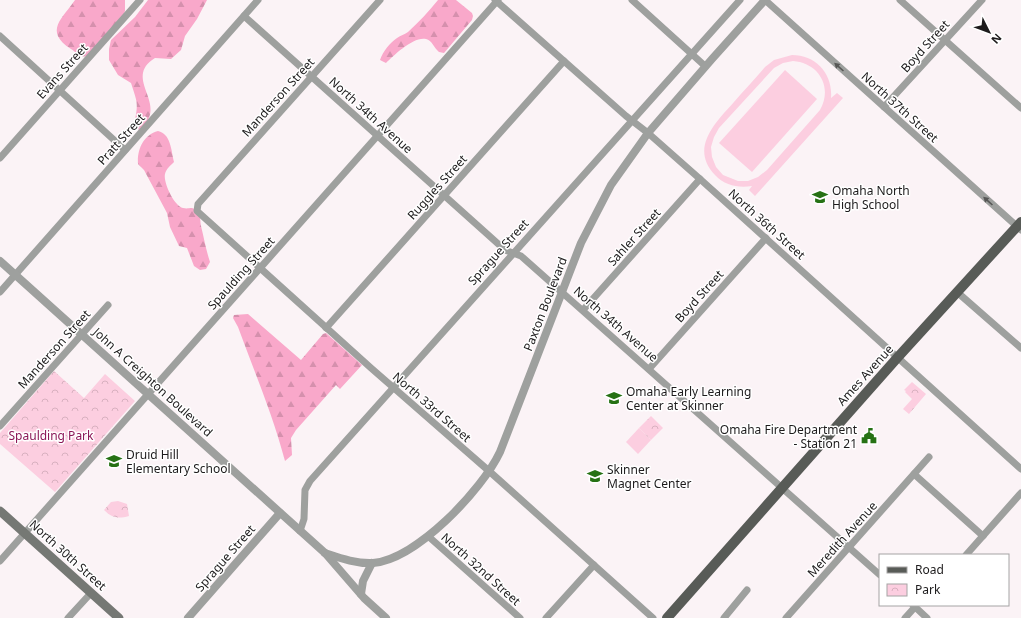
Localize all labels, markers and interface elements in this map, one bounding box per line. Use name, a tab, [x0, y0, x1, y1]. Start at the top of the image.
north arrow	[969, 12, 1009, 52]
street label: Boyd Street	[897, 16, 953, 76]
text: N	[988, 31, 1005, 47]
street label: Evans Street	[32, 39, 92, 102]
street label: Manderson Street	[238, 53, 319, 140]
one-way arrow	[834, 62, 845, 71]
street label: North 37th Street	[858, 68, 943, 147]
street label: North 34th Avenue	[326, 73, 417, 157]
street label: Pratt Street	[93, 109, 149, 168]
street label: Ruggles Street	[403, 150, 471, 223]
place label: Omaha North High School	[832, 182, 910, 213]
street label: North 36th Street	[725, 185, 810, 264]
school or university icon: Omaha North High School	[811, 188, 829, 206]
one-way arrow	[983, 196, 993, 205]
street label: Sahler Street	[604, 204, 665, 270]
street label: Sprague Street	[464, 215, 533, 289]
street label: Spaulding Street	[204, 232, 279, 313]
street label: Paxton Boulevard	[519, 255, 571, 353]
street label: Boyd Street	[671, 266, 727, 326]
street label: North 34th Avenue	[570, 283, 662, 366]
street label: Manderson Street	[14, 305, 95, 392]
street label: John A Creighton Boulevard	[89, 323, 216, 440]
street label: Ames Avenue	[833, 341, 897, 409]
street label: North 33rd Street	[389, 368, 475, 446]
place label: Omaha Early Learning Center at Skinner	[626, 383, 751, 414]
school or university icon: Omaha Early Learning Center at Skinner	[605, 389, 623, 407]
place label: Omaha Fire Department - Station 21	[720, 421, 858, 452]
park label: Spaulding Park	[9, 427, 94, 444]
public building icon: Omaha Fire Department - Station 21	[860, 427, 878, 445]
place label: Druid Hill Elementary School	[126, 446, 231, 477]
school or university icon: Druid Hill Elementary School	[105, 452, 123, 470]
place label: Skinner Magnet Center	[607, 461, 692, 492]
school or university icon: Skinner Magnet Center	[586, 467, 604, 485]
street label: Meredith Avenue	[803, 497, 881, 581]
street label: North 30th Street	[26, 516, 111, 595]
street label: Sprague Street	[191, 520, 259, 595]
street label: North 32nd Street	[438, 529, 525, 610]
legend	[879, 554, 1009, 606]
text: Road	[915, 561, 944, 578]
text: Park	[915, 581, 941, 598]

